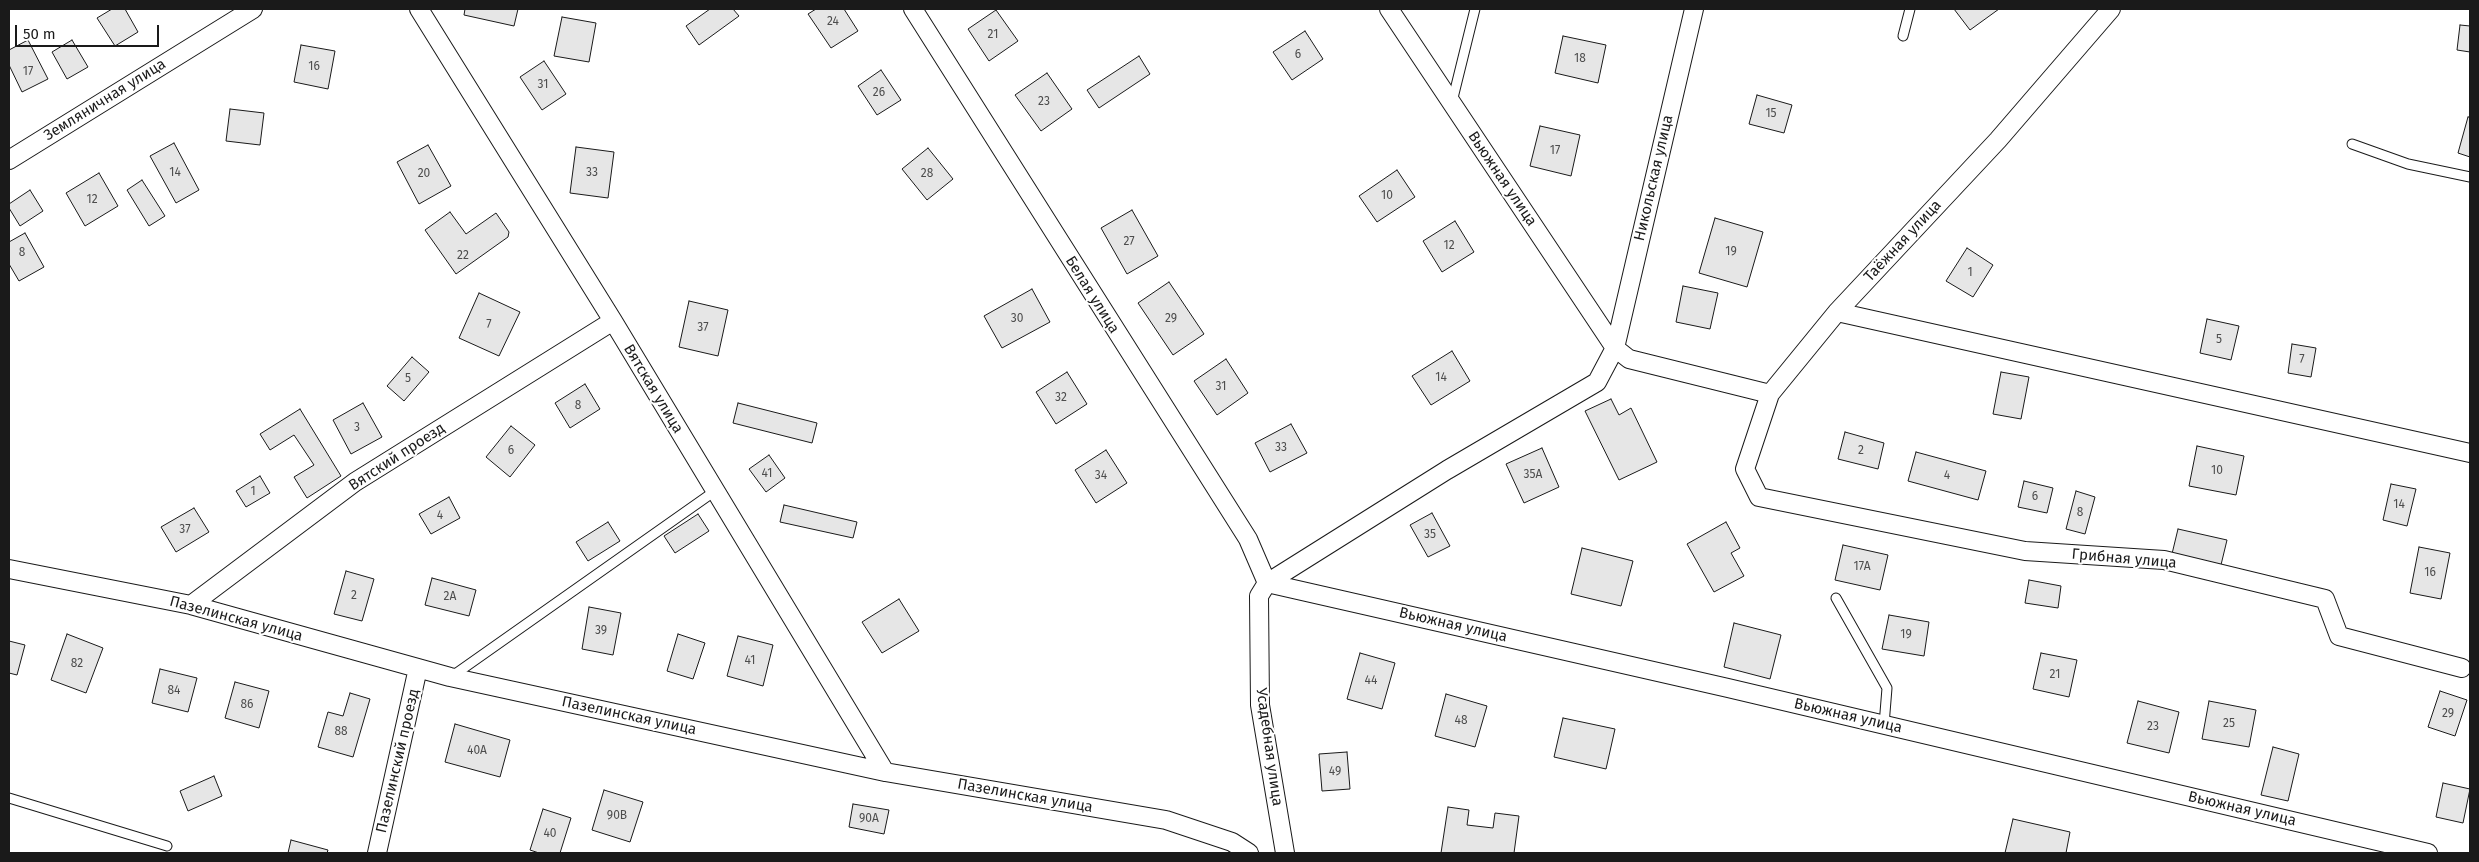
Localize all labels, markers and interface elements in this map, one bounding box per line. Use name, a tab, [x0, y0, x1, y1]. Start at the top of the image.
scale bar	[18, 15, 161, 47]
house number: 24	[827, 15, 839, 29]
text: 50 m	[23, 25, 56, 43]
house number: 21	[988, 28, 998, 42]
house number: 6	[1295, 48, 1301, 62]
house number: 18	[1574, 52, 1586, 66]
street label: Земляничная улица	[41, 55, 169, 145]
house number: 16	[308, 60, 320, 74]
house number: 17	[23, 65, 33, 79]
house number: 31	[538, 78, 548, 92]
house number: 26	[873, 86, 885, 100]
house number: 23	[1038, 95, 1050, 109]
house number: 15	[1765, 107, 1777, 121]
street label: Никольская улица	[1631, 113, 1677, 243]
street label: Вьюжная улица	[1464, 128, 1540, 230]
house number: 17	[1550, 144, 1560, 158]
house number: 14	[169, 166, 181, 180]
house number: 33	[586, 166, 598, 180]
house number: 20	[418, 167, 430, 181]
house number: 28	[921, 167, 933, 181]
house number: 10	[1381, 189, 1393, 203]
house number: 12	[86, 193, 98, 207]
street label: Таёжная улица	[1861, 196, 1945, 286]
house number: 27	[1123, 235, 1135, 249]
house number: 12	[1443, 239, 1455, 253]
house number: 19	[1725, 245, 1737, 259]
house number: 8	[19, 246, 25, 260]
house number: 22	[457, 249, 469, 263]
street label: Белая улица	[1061, 253, 1123, 337]
house number: 1	[1967, 266, 1973, 280]
house number: 30	[1011, 312, 1023, 326]
house number: 29	[1165, 312, 1177, 326]
house number: 7	[486, 318, 492, 332]
house number: 37	[697, 321, 709, 335]
house number: 5	[2216, 333, 2222, 347]
street label: Вятская улица	[619, 341, 687, 437]
house number: 7	[2299, 353, 2305, 367]
house number: 14	[1435, 371, 1447, 385]
house number: 5	[405, 372, 411, 386]
house number: 31	[1216, 380, 1226, 394]
house number: 32	[1055, 391, 1067, 405]
house number: 8	[575, 399, 581, 413]
street label: Вятский проезд	[346, 419, 448, 495]
house number: 3	[354, 421, 360, 435]
house number: 33	[1275, 441, 1287, 455]
house number: 6	[508, 444, 514, 458]
house number: 2	[1858, 444, 1864, 458]
house number: 10	[2211, 464, 2223, 478]
house number: 41	[762, 467, 772, 481]
house number: 35А	[1524, 468, 1542, 482]
house number: 34	[1095, 469, 1107, 483]
house number: 4	[1944, 469, 1950, 483]
house number: 1	[250, 485, 256, 499]
house number: 6	[2032, 490, 2038, 504]
house number: 14	[2393, 498, 2405, 512]
house number: 8	[2077, 506, 2083, 520]
house number: 4	[437, 509, 443, 523]
house number: 37	[179, 523, 191, 537]
house number: 35	[1424, 528, 1436, 542]
street label: Грибная улица	[2071, 545, 2177, 573]
house number: 17А	[1853, 560, 1871, 574]
house number: 16	[2424, 566, 2436, 580]
house number: 2	[351, 589, 357, 603]
house number: 2А	[444, 590, 456, 604]
street label: Пазелинская улица	[167, 593, 305, 645]
street label: Вьюжная улица	[1397, 604, 1509, 646]
house number: 39	[595, 624, 607, 638]
house number: 19	[1900, 628, 1912, 642]
house number: 41	[745, 654, 755, 668]
house number: 82	[71, 657, 83, 671]
house number: 21	[2050, 668, 2060, 682]
house number: 44	[1365, 674, 1377, 688]
house number: 84	[168, 684, 180, 698]
street label: Пазелинский проезд	[373, 687, 423, 835]
street label: Усадебная улица	[1252, 687, 1286, 807]
street label: Пазелинская улица	[560, 693, 698, 739]
street label: Вьюжная улица	[1792, 695, 1904, 737]
house number: 86	[240, 698, 254, 712]
house number: 29	[2442, 707, 2454, 721]
house number: 48	[1455, 714, 1467, 728]
house number: 25	[2223, 717, 2235, 731]
house number: 23	[2147, 720, 2159, 734]
house number: 88	[334, 725, 348, 739]
house number: 40А	[467, 744, 487, 758]
house number: 49	[1329, 765, 1341, 779]
street label: Пазелинская улица	[956, 775, 1094, 817]
street label: Вьюжная улица	[2186, 788, 2298, 830]
house number: 90В	[607, 809, 627, 823]
house number: 90А	[859, 812, 879, 826]
house number: 40	[543, 827, 557, 841]

